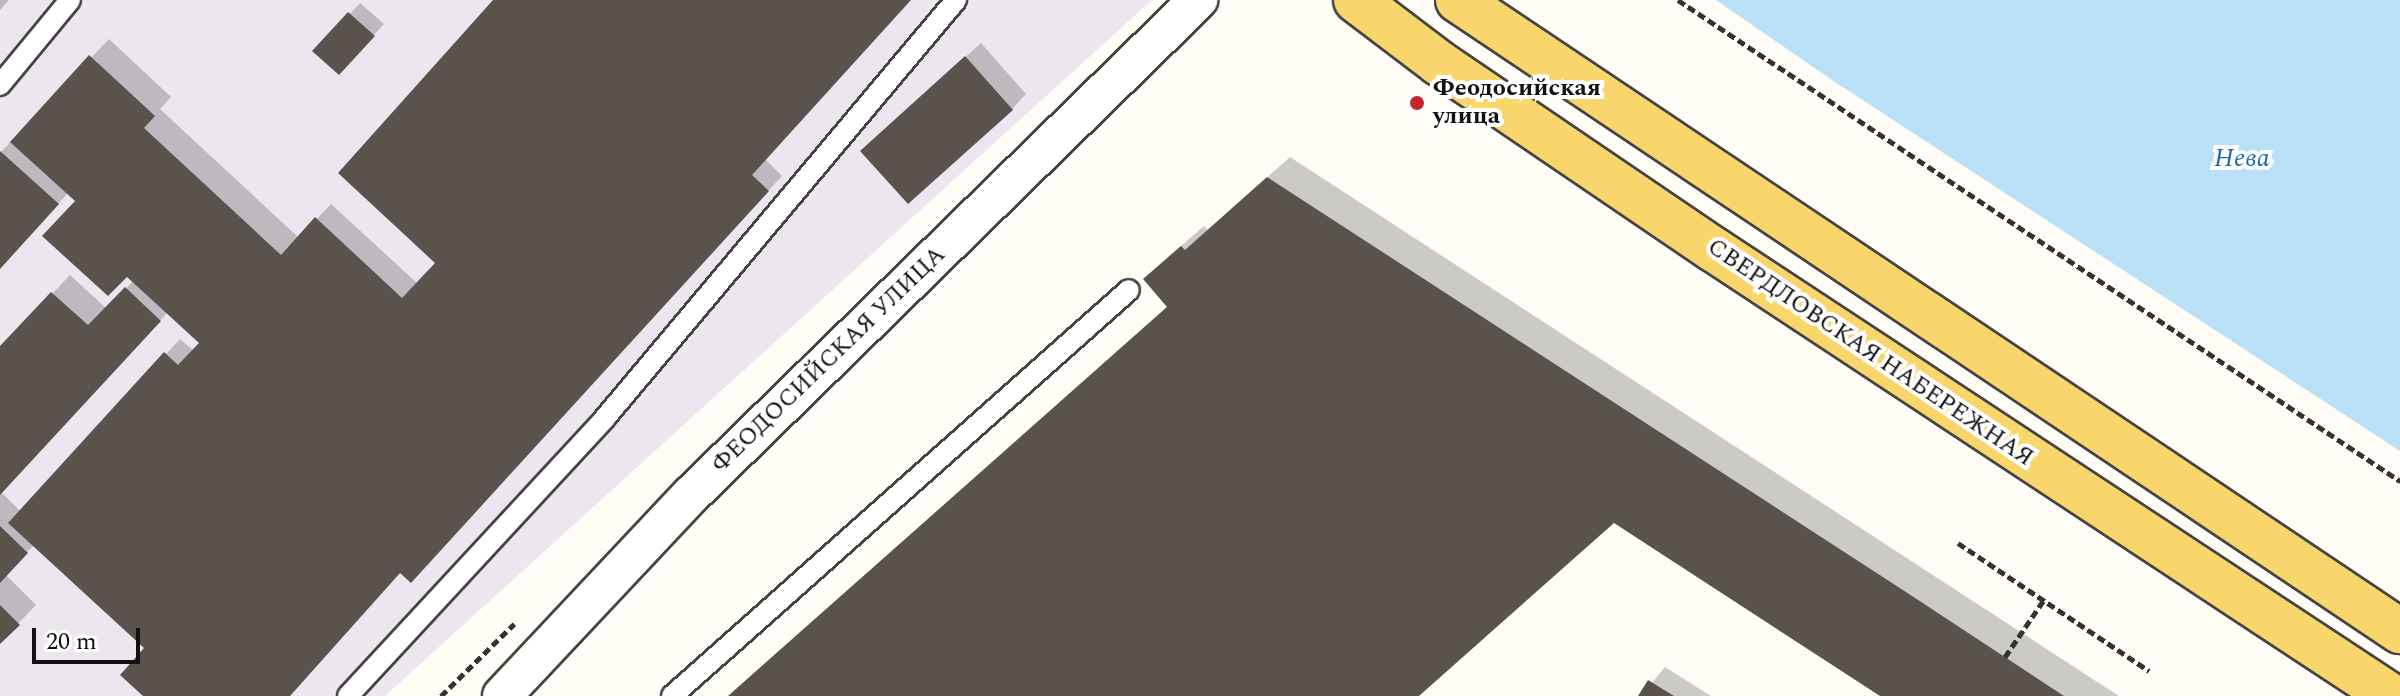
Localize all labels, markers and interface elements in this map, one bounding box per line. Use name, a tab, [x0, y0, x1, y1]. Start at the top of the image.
place label: Феодосийская улица	[1433, 75, 1601, 131]
marker: Феодосийская улица	[1408, 94, 1426, 112]
water label: Нева	[2214, 143, 2270, 175]
street label: СВЕРДЛОВСКАЯ НАБЕРЕЖНАЯ	[1702, 233, 2038, 473]
street label: ФЕОДОСИЙСКАЯ УЛИЦА	[706, 241, 952, 479]
scale bar	[36, 612, 144, 662]
text: 20 m	[46, 624, 97, 660]

